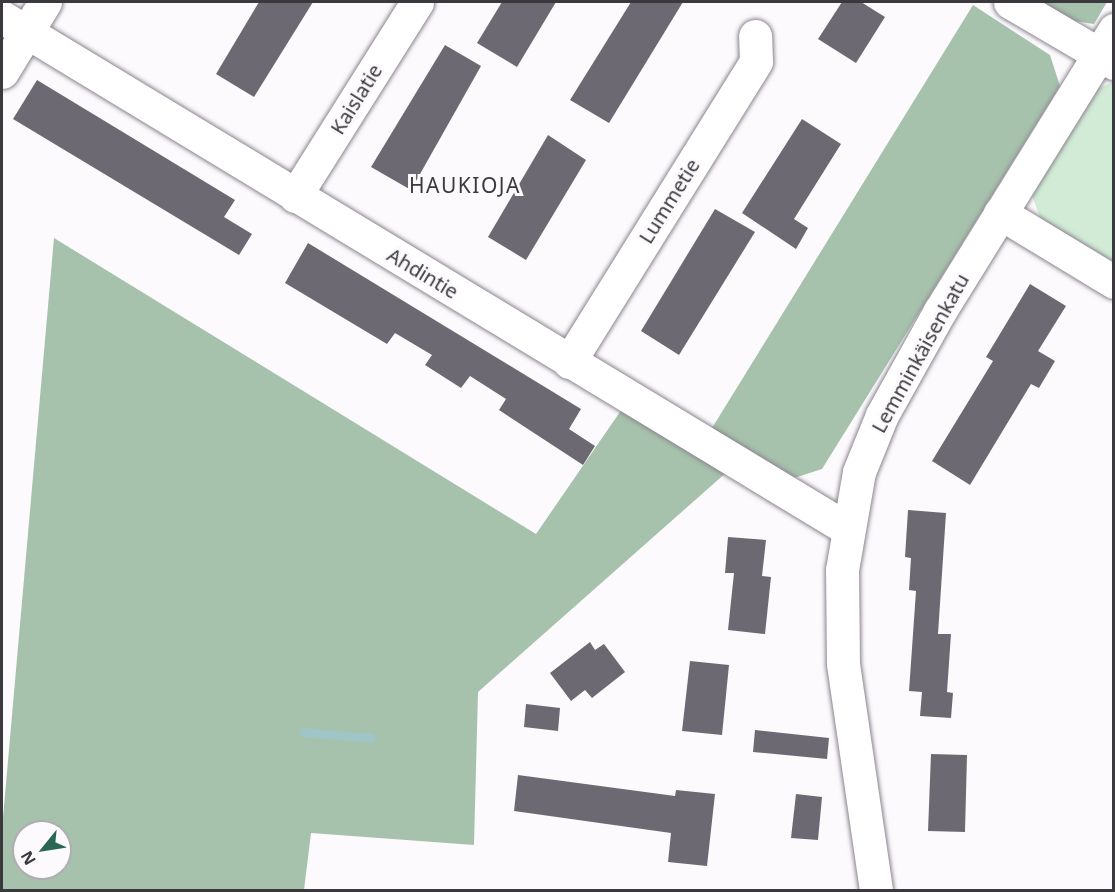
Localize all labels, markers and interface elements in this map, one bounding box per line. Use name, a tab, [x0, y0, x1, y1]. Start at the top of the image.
street label: Kaislatie	[325, 59, 387, 139]
street label: Lummetie	[634, 154, 704, 248]
district label: HAUKIOJA	[409, 172, 521, 198]
street label: Ahdintie	[383, 242, 463, 304]
street label: Lemminkäisenkatu	[866, 269, 974, 437]
north arrow	[12, 820, 72, 880]
text: N	[15, 847, 41, 869]

